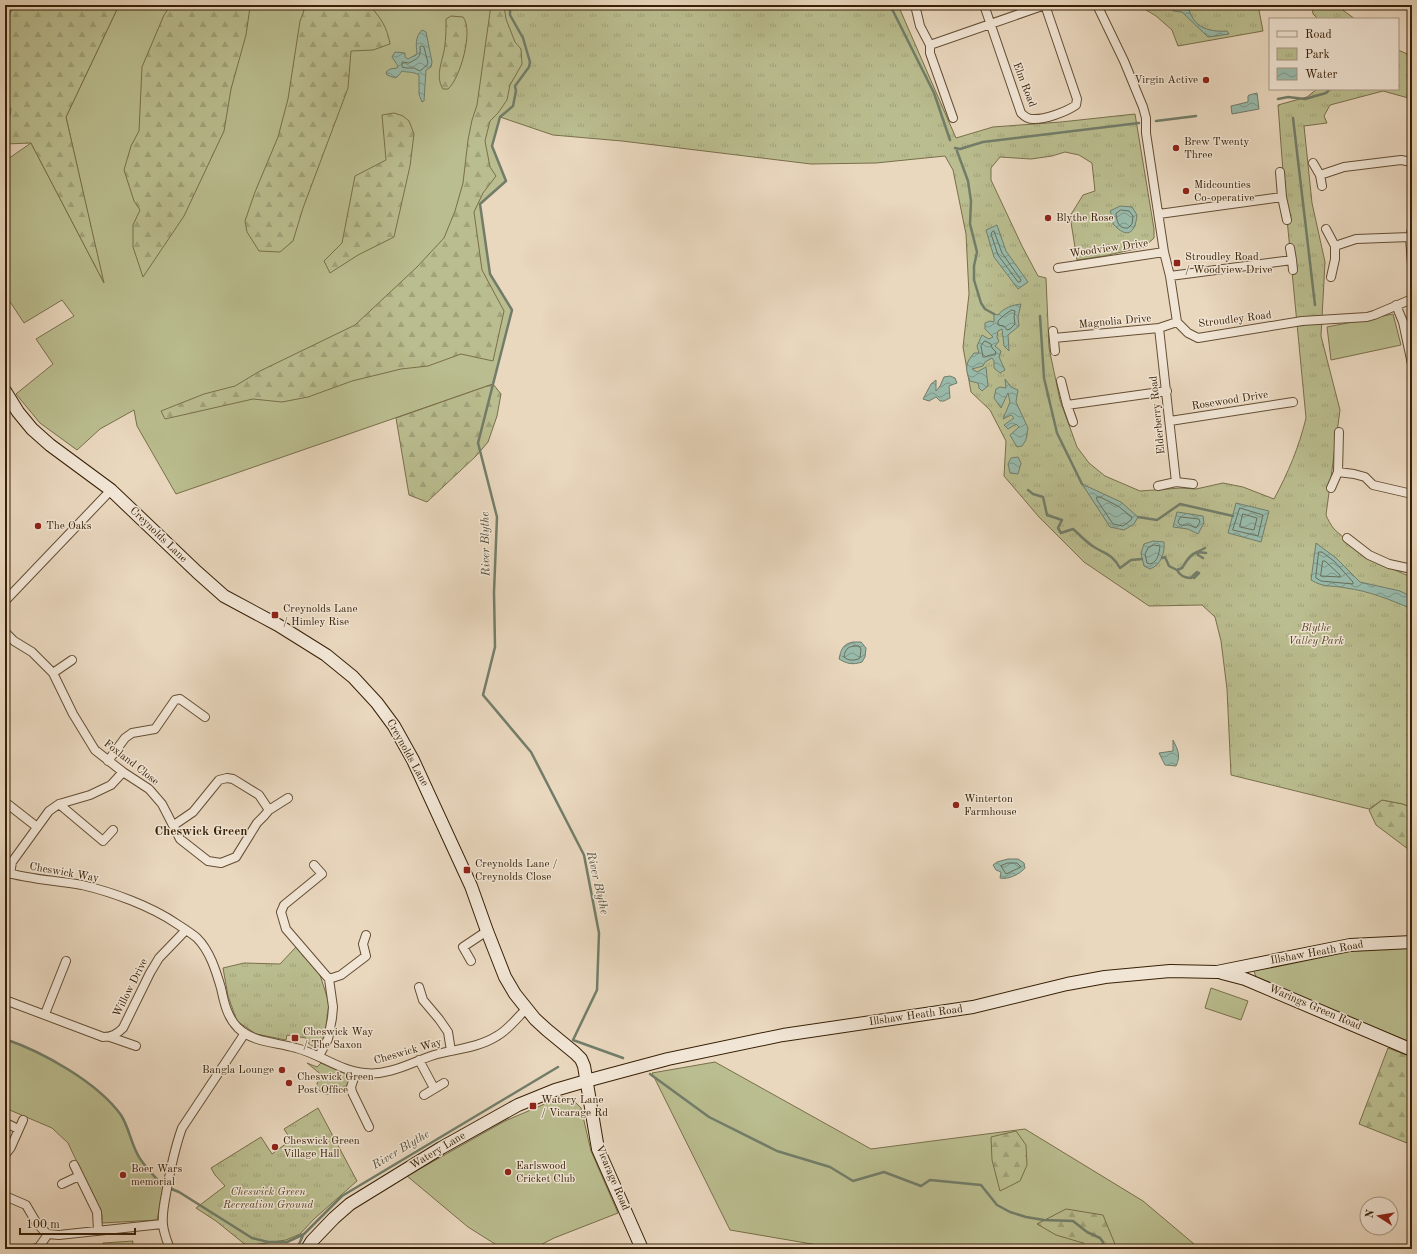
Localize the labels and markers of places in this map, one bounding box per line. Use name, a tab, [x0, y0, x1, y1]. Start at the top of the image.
place label: Virgin Active	[1134, 75, 1198, 86]
marker: Virgin Active	[1201, 75, 1211, 85]
place label: Brew Twenty Three	[1184, 137, 1249, 161]
marker: Brew Twenty Three	[1171, 143, 1181, 153]
place label: Midcounties Co-operative	[1194, 180, 1254, 204]
marker: Midcounties Co-operative	[1181, 186, 1191, 196]
marker: Blythe Rose	[1043, 213, 1053, 223]
place label: Blythe Rose	[1056, 213, 1114, 224]
place label: Stroudley Road / Woodview Drive	[1185, 252, 1272, 276]
marker: Stroudley Road / Woodview Drive	[1172, 258, 1182, 268]
marker: The Oaks	[33, 521, 43, 531]
place label: The Oaks	[46, 521, 92, 532]
place label: Creynolds Lane / Himley Rise	[283, 604, 358, 628]
marker: Creynolds Lane / Himley Rise	[270, 610, 280, 620]
place label: Winterton Farmhouse	[964, 794, 1017, 818]
marker: Winterton Farmhouse	[951, 800, 961, 810]
place label: Creynolds Lane / Creynolds Close	[475, 859, 558, 883]
marker: Creynolds Lane / Creynolds Close	[462, 865, 472, 875]
place label: Cheswick Way / The Saxon	[303, 1027, 373, 1051]
marker: Cheswick Way / The Saxon	[290, 1033, 300, 1043]
place label: Bangla Lounge	[202, 1065, 274, 1076]
marker: Bangla Lounge	[277, 1065, 287, 1075]
place label: Cheswick Green Post Office	[297, 1072, 374, 1096]
marker: Cheswick Green Post Office	[284, 1078, 294, 1088]
place label: Watery Lane / Vicarage Rd	[541, 1095, 608, 1119]
marker: Watery Lane / Vicarage Rd	[528, 1101, 538, 1111]
place label: Cheswick Green Village Hall	[283, 1136, 360, 1160]
marker: Cheswick Green Village Hall	[270, 1142, 280, 1152]
place label: Earlswood Cricket Club	[516, 1161, 576, 1185]
place label: Boer Wars memorial	[131, 1164, 183, 1188]
marker: Earlswood Cricket Club	[503, 1167, 513, 1177]
marker: Boer Wars memorial	[118, 1170, 128, 1180]

